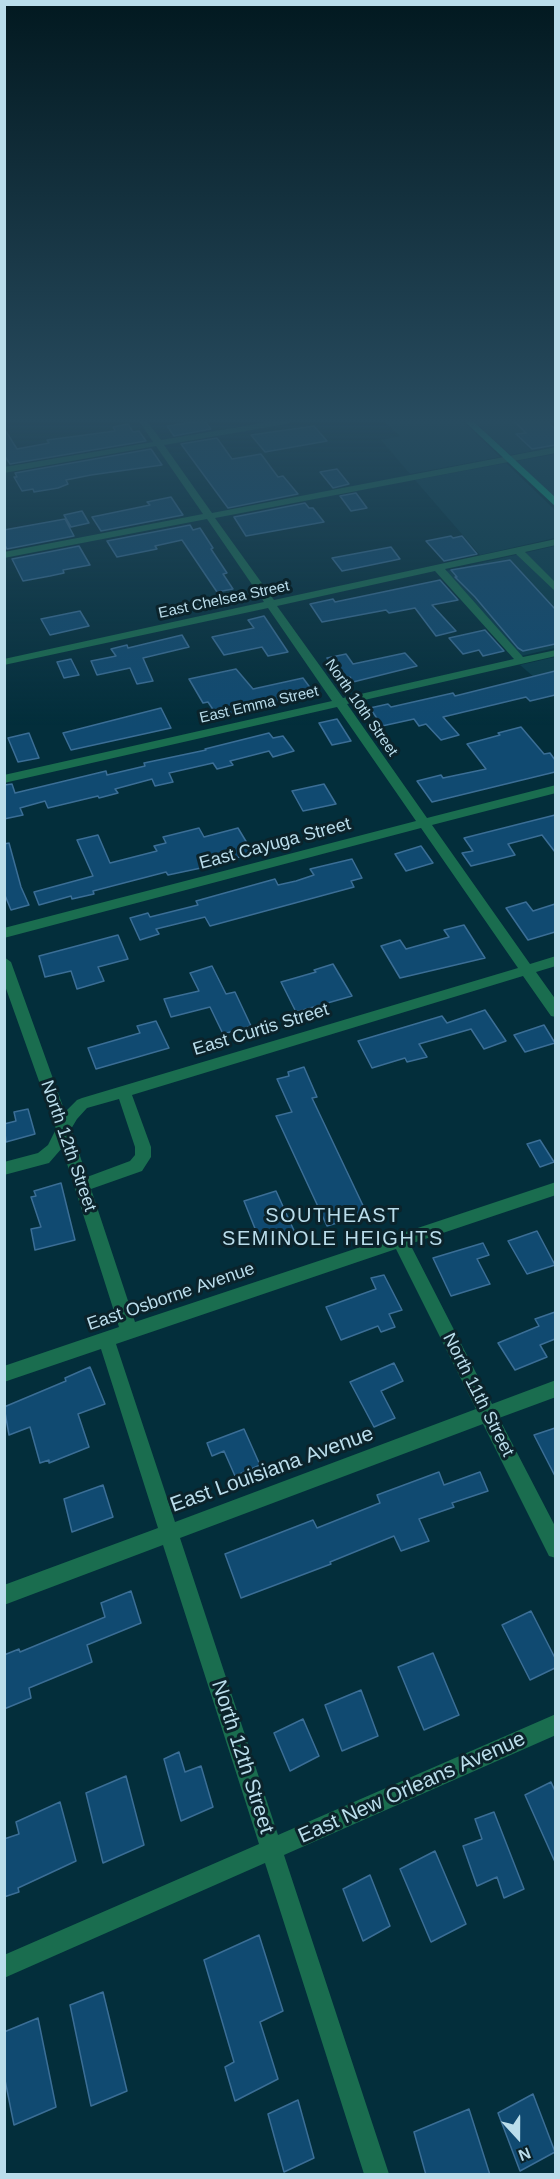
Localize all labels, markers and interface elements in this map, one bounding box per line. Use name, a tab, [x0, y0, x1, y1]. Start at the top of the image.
street label: East Chelsea Street	[157, 577, 291, 623]
street label: North 10th Street	[321, 656, 401, 760]
street label: East Emma Street	[198, 683, 320, 727]
street label: East Cayuga Street	[197, 813, 353, 875]
street label: East Curtis Street	[190, 999, 332, 1061]
street label: North 12th Street	[35, 1078, 101, 1214]
district label: SOUTHEAST SEMINOLE HEIGHTS	[222, 1204, 444, 1251]
street label: East Osborne Avenue	[84, 1258, 258, 1336]
street label: North 11th Street	[438, 1330, 518, 1460]
street label: East Louisiana Avenue	[167, 1421, 377, 1519]
street label: North 12th Street	[205, 1677, 279, 1837]
street label: East New Orleans Avenue	[295, 1726, 529, 1850]
north arrow	[488, 2107, 548, 2167]
text: N	[516, 2144, 533, 2164]

